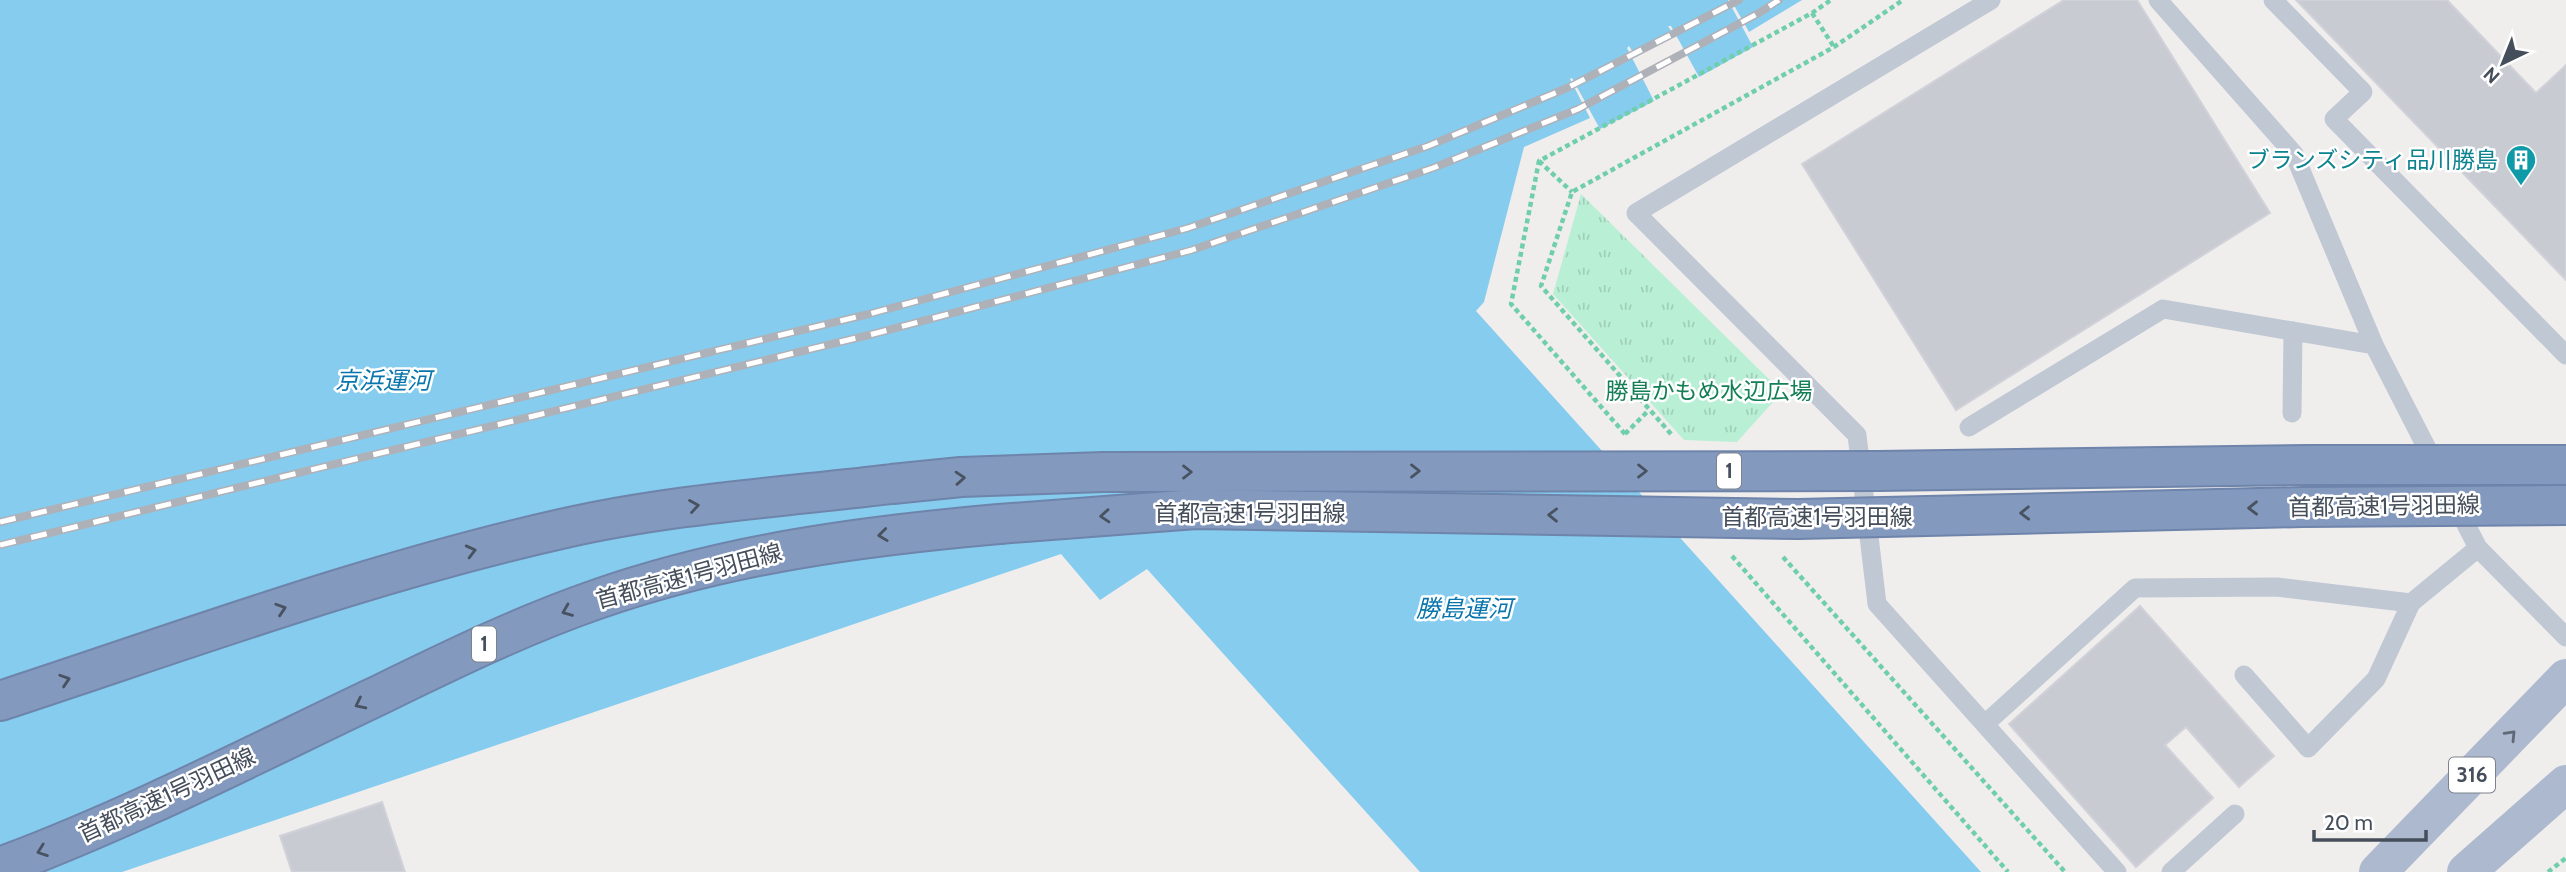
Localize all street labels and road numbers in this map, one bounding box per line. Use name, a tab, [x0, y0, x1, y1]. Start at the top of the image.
road number: 1	[1717, 454, 1741, 489]
street label: 首都高速1号羽田線	[2288, 490, 2480, 522]
street label: 首都高速1号羽田線	[1154, 499, 1346, 527]
street label: 首都高速1号羽田線	[1721, 503, 1913, 531]
street label: 首都高速1号羽田線	[593, 538, 785, 614]
road number: 1	[472, 626, 496, 662]
street label: 首都高速1号羽田線	[74, 742, 260, 848]
road number: 316	[2449, 758, 2495, 792]

